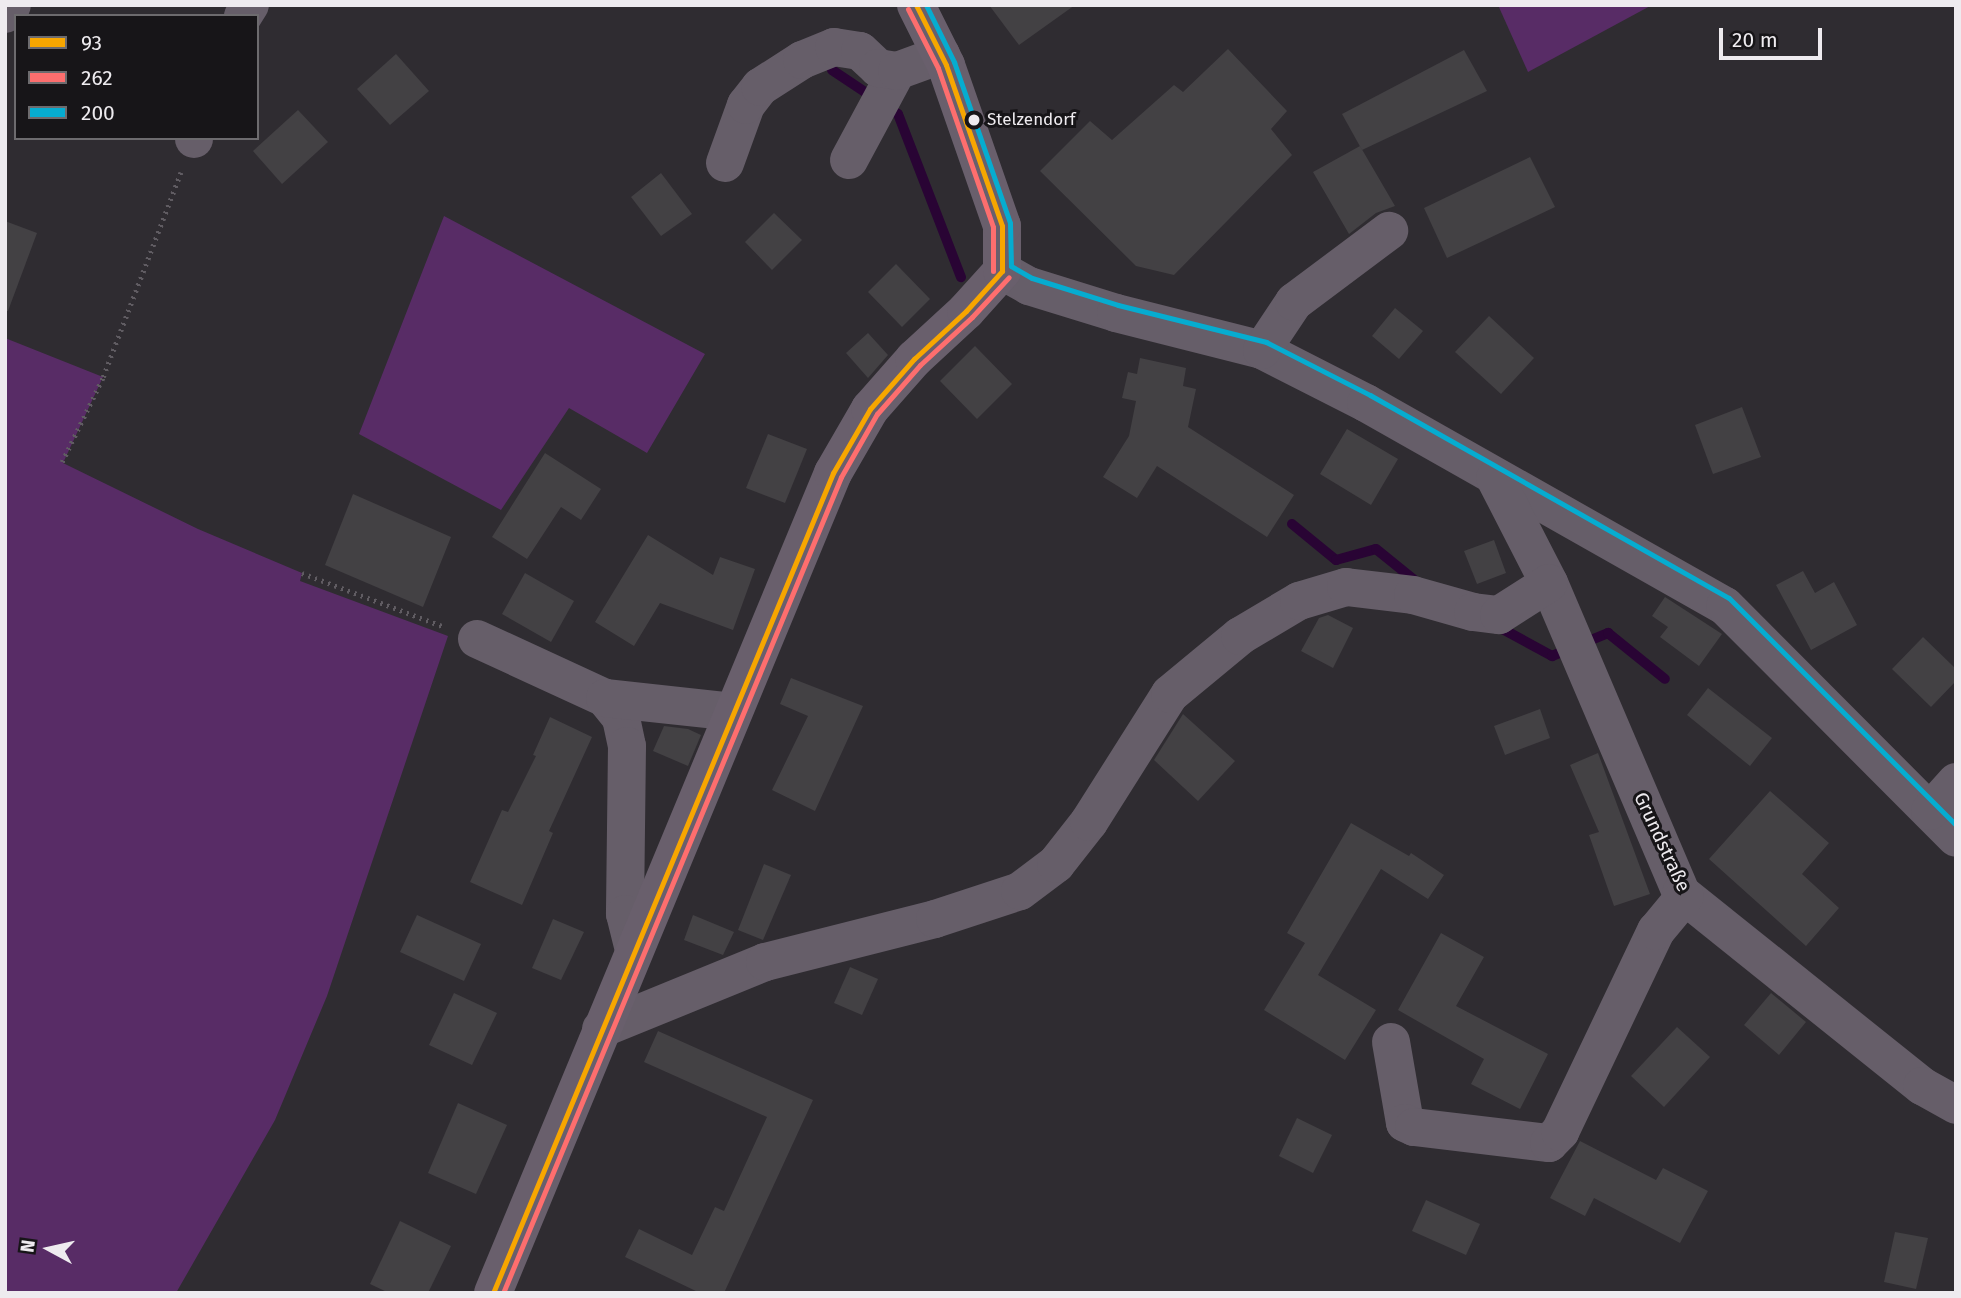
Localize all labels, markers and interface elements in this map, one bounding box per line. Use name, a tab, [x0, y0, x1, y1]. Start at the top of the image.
legend	[14, 14, 259, 140]
scale bar	[1723, 14, 1826, 58]
text: 20 m	[1732, 27, 1778, 53]
text: 93	[81, 30, 102, 56]
text: 262	[81, 65, 113, 91]
text: 200	[81, 100, 115, 126]
place label: Stelzendorf	[987, 110, 1075, 130]
marker: Stelzendorf	[967, 113, 981, 127]
street label: Grundstraße	[1629, 789, 1695, 895]
north arrow	[14, 1214, 84, 1284]
text: N	[15, 1238, 40, 1254]

